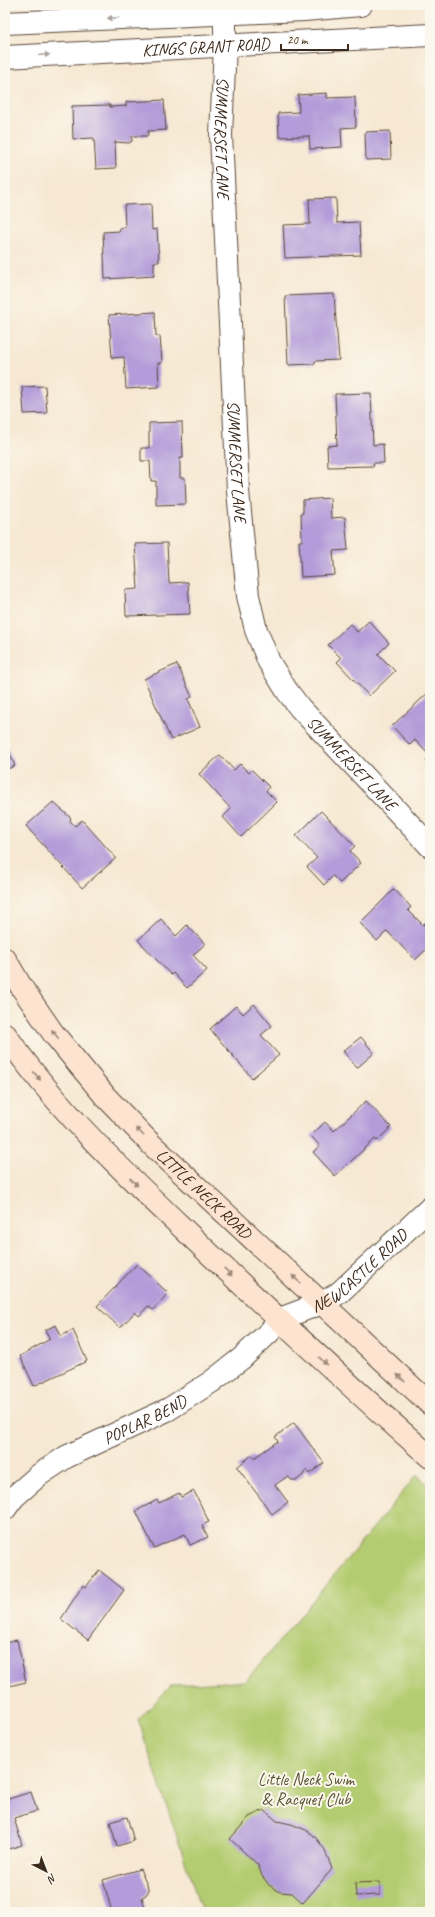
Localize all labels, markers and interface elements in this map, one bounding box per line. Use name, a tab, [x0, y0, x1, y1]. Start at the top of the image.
one-way arrow	[106, 15, 119, 21]
scale bar	[281, 26, 348, 52]
text: 20 m	[287, 32, 309, 48]
street label: KINGS GRANT ROAD	[142, 33, 272, 60]
one-way arrow	[38, 52, 50, 59]
street label: SUMMERSET LANE	[210, 77, 235, 202]
street label: SUMMERSET LANE	[223, 400, 252, 526]
street label: SUMMERSET LANE	[303, 712, 403, 817]
one-way arrow	[51, 1029, 59, 1040]
one-way arrow	[33, 1071, 41, 1082]
one-way arrow	[135, 1127, 145, 1137]
street label: LITTLE NECK ROAD	[152, 1144, 258, 1244]
one-way arrow	[129, 1177, 139, 1187]
street label: NEWCASTLE ROAD	[309, 1223, 412, 1316]
one-way arrow	[223, 1267, 233, 1277]
one-way arrow	[291, 1274, 301, 1284]
one-way arrow	[318, 1356, 328, 1366]
one-way arrow	[396, 1373, 406, 1382]
street label: POPLAR BEND	[100, 1389, 192, 1449]
park label: Little Neck Swim & Racquet Club	[258, 1769, 356, 1810]
north arrow	[26, 1851, 66, 1891]
text: N	[44, 1871, 60, 1887]

